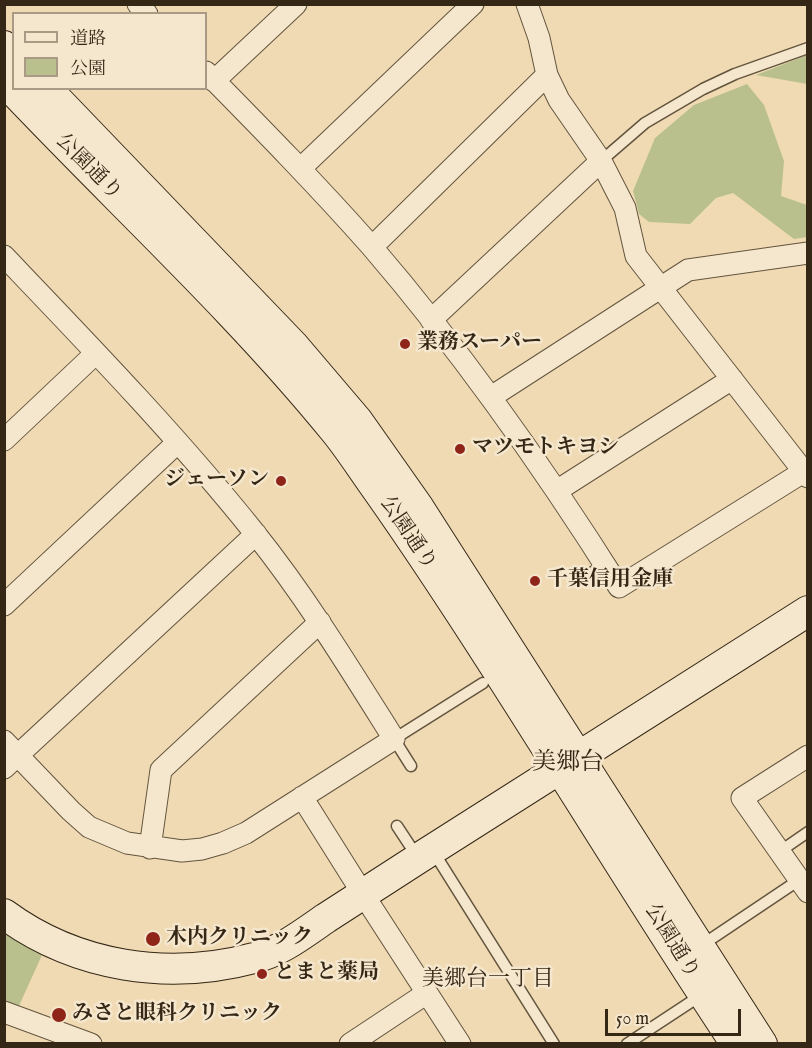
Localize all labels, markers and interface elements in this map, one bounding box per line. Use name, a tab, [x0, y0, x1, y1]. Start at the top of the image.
legend	[12, 12, 207, 90]
text: 道路	[70, 28, 106, 51]
text: 公園	[70, 58, 106, 81]
street label: 公園通り	[49, 129, 127, 207]
place label: 業務スーパー	[417, 331, 542, 357]
marker: 業務スーパー	[398, 337, 412, 351]
place label: マツモトキヨシ	[472, 436, 619, 462]
marker: マツモトキヨシ	[453, 442, 467, 456]
place label: ジェーソン	[164, 468, 269, 494]
marker: ジェーソン	[274, 474, 288, 488]
street label: 公園通り	[373, 492, 441, 576]
place label: 千葉信用金庫	[547, 568, 673, 594]
marker: 千葉信用金庫	[528, 574, 542, 588]
district label: 美郷台	[532, 750, 604, 778]
street label: 公園通り	[638, 900, 704, 984]
place label: 木内クリニック	[166, 926, 313, 952]
marker: 木内クリニック	[144, 930, 162, 948]
place label: とまと薬局	[274, 961, 379, 987]
marker: とまと薬局	[255, 967, 269, 981]
district label: 美郷台一丁目	[422, 967, 554, 993]
scale bar	[608, 997, 744, 1035]
place label: みさと眼科クリニック	[72, 1002, 282, 1028]
marker: みさと眼科クリニック	[50, 1006, 68, 1024]
text: 50 m	[616, 1008, 649, 1031]

